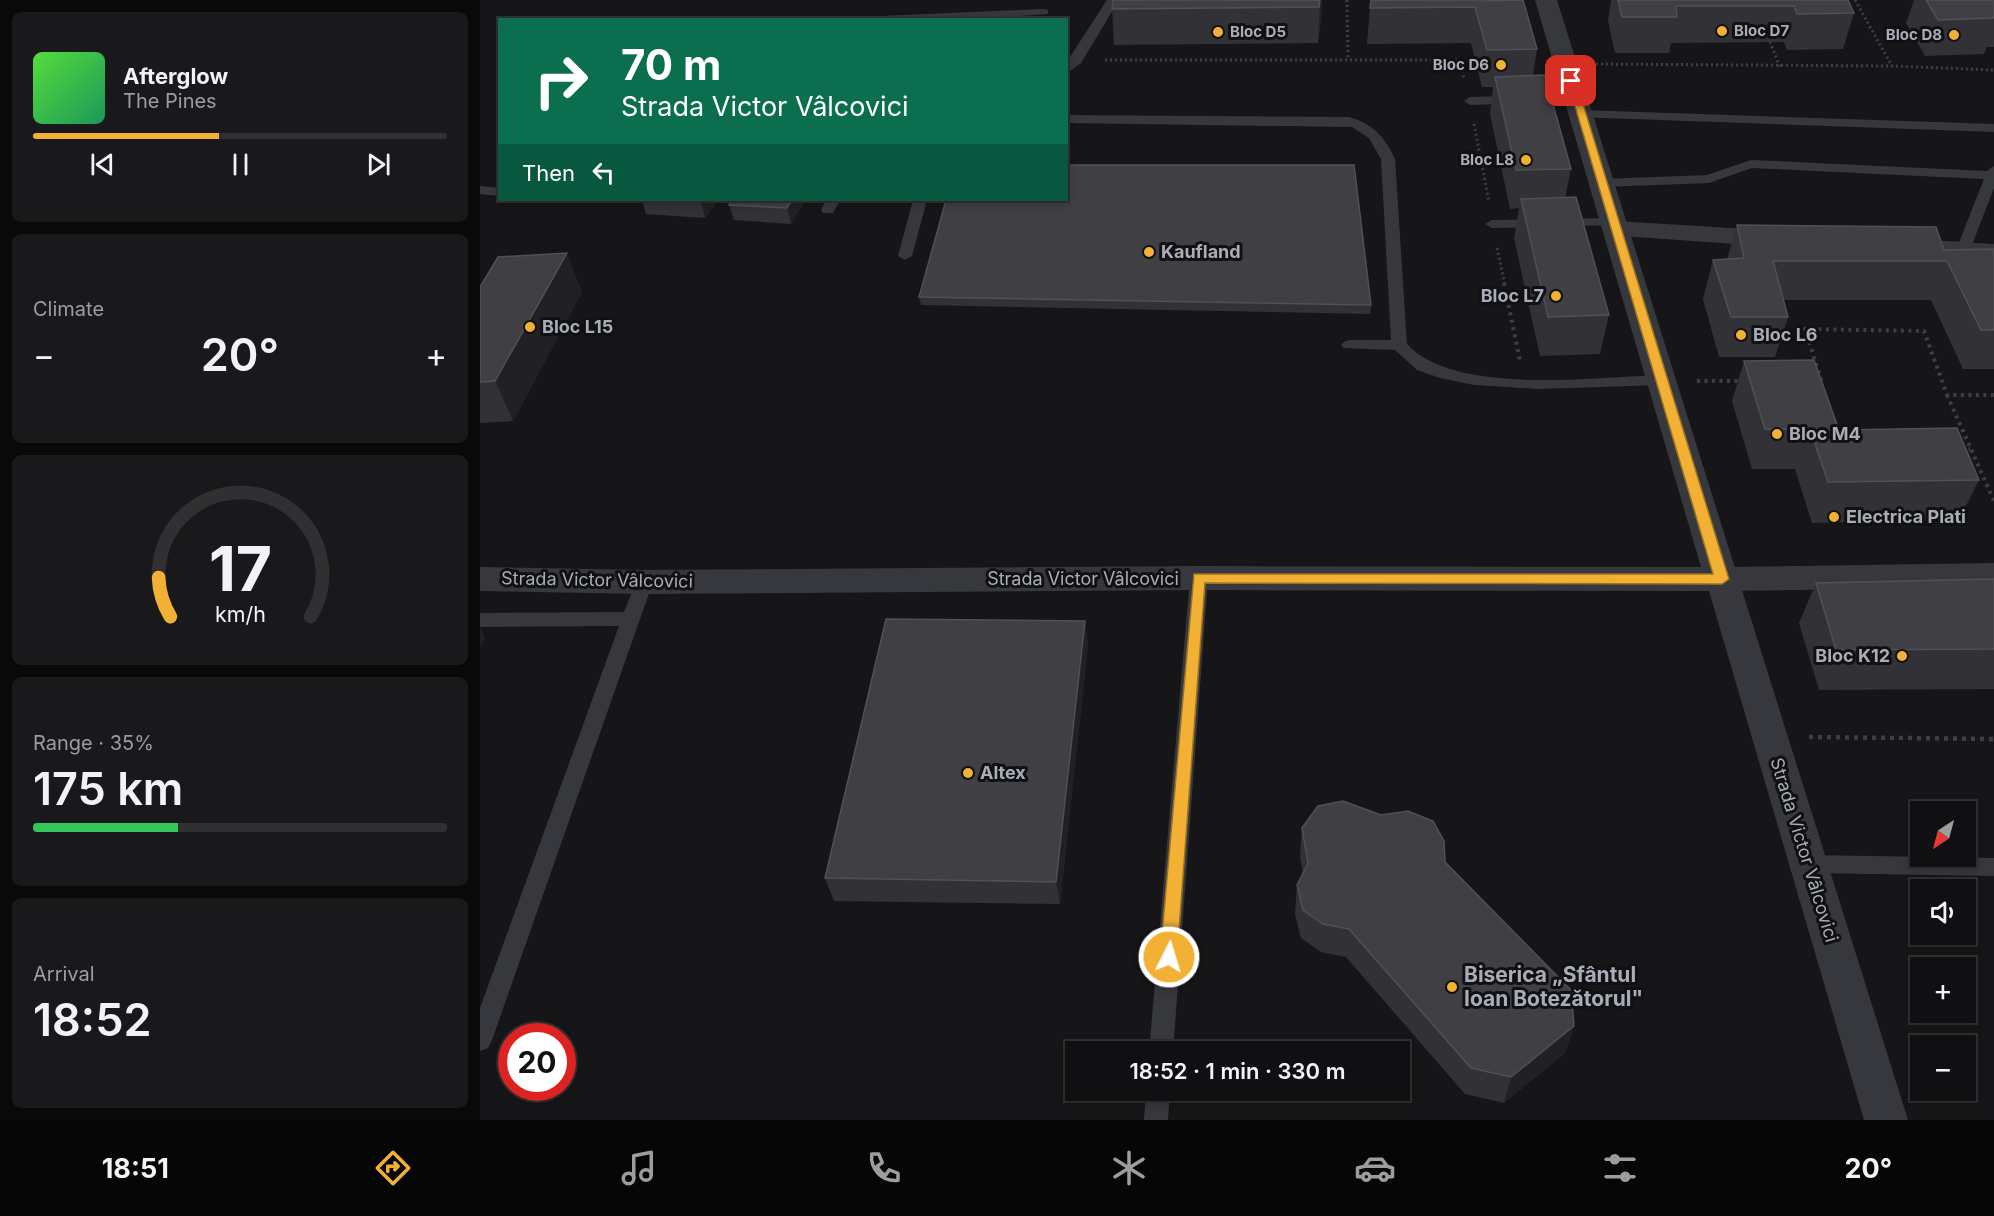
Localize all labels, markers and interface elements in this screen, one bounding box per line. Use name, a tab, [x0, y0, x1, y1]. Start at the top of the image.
place label: Bloc D7	[1734, 21, 1789, 40]
place label: Bloc D5	[1230, 22, 1286, 41]
marker: Bloc D7	[1715, 24, 1729, 38]
marker: Bloc D5	[1211, 25, 1225, 39]
place label: Bloc D8	[1886, 25, 1942, 44]
marker: Bloc D8	[1947, 28, 1961, 42]
text: 70 m	[621, 39, 721, 90]
icon: right	[522, 42, 600, 120]
place label: Bloc D6	[1433, 55, 1489, 74]
pin	[1545, 55, 1596, 106]
marker: Bloc D6	[1494, 58, 1508, 72]
text: Afterglow	[123, 63, 228, 89]
icon: arrive	[1554, 64, 1587, 97]
text: The Pines	[123, 89, 217, 113]
text: Strada Victor Vâlcovici	[621, 90, 909, 123]
icon: previous	[86, 148, 119, 181]
icon: pause	[224, 148, 257, 181]
icon: next	[362, 148, 395, 181]
place label: Bloc L8	[1460, 150, 1514, 169]
marker: Bloc L8	[1519, 153, 1533, 167]
icon: left	[587, 156, 620, 189]
text: Then	[522, 160, 575, 186]
place label: Kaufland	[1161, 241, 1241, 262]
marker: Kaufland	[1142, 245, 1156, 259]
place label: Bloc L7	[1481, 285, 1544, 306]
marker: Bloc L7	[1549, 289, 1563, 303]
text: Climate	[33, 297, 104, 321]
place label: Bloc L15	[542, 316, 613, 337]
marker: Bloc L15	[523, 320, 537, 334]
place label: Bloc L6	[1753, 324, 1818, 345]
text: 20°	[201, 327, 279, 382]
marker: Bloc L6	[1734, 328, 1748, 342]
text: −	[33, 335, 55, 375]
text: +	[425, 335, 447, 375]
place label: Bloc M4	[1789, 423, 1861, 444]
marker: Bloc M4	[1770, 427, 1784, 441]
place label: Electrica Plati	[1846, 506, 1966, 527]
marker: Electrica Plati	[1827, 510, 1841, 524]
text: 17	[208, 531, 272, 606]
street label: Strada Victor Vâlcovici	[501, 567, 693, 592]
street label: Strada Victor Vâlcovici	[987, 568, 1179, 589]
text: km/h	[215, 601, 265, 627]
place label: Bloc K12	[1815, 645, 1890, 666]
marker: Bloc K12	[1895, 649, 1909, 663]
text: Range · 35%	[33, 731, 154, 755]
street label: Strada Victor Vâlcovici	[1766, 755, 1843, 945]
text: 175 km	[33, 761, 183, 816]
place label: Altex	[980, 762, 1026, 783]
marker: Altex	[961, 766, 975, 780]
north arrow	[1910, 801, 1976, 867]
map controls	[1910, 801, 1976, 1101]
button: sound	[1910, 879, 1976, 945]
position arrow	[1137, 925, 1201, 989]
button: +	[1910, 957, 1976, 1023]
text: Arrival	[33, 962, 95, 986]
place label: Biserica „Sfântul Ioan Botezătorul"	[1464, 962, 1643, 1011]
marker: Biserica „Sfântul Ioan Botezătorul"	[1445, 980, 1459, 994]
text: 18:52	[33, 992, 152, 1047]
speed limit sign: 20	[498, 1023, 576, 1101]
button: −	[1910, 1035, 1976, 1101]
text: 18:52 · 1 min · 330 m	[1130, 1058, 1345, 1084]
icon: directions	[372, 1147, 414, 1189]
icon: music	[618, 1147, 660, 1189]
icon: phone	[863, 1147, 905, 1189]
icon: climate	[1108, 1147, 1150, 1189]
icon: car	[1354, 1147, 1396, 1189]
icon: filters	[1599, 1147, 1641, 1189]
text: 18:51	[102, 1152, 169, 1185]
text: 20°	[1845, 1152, 1892, 1185]

